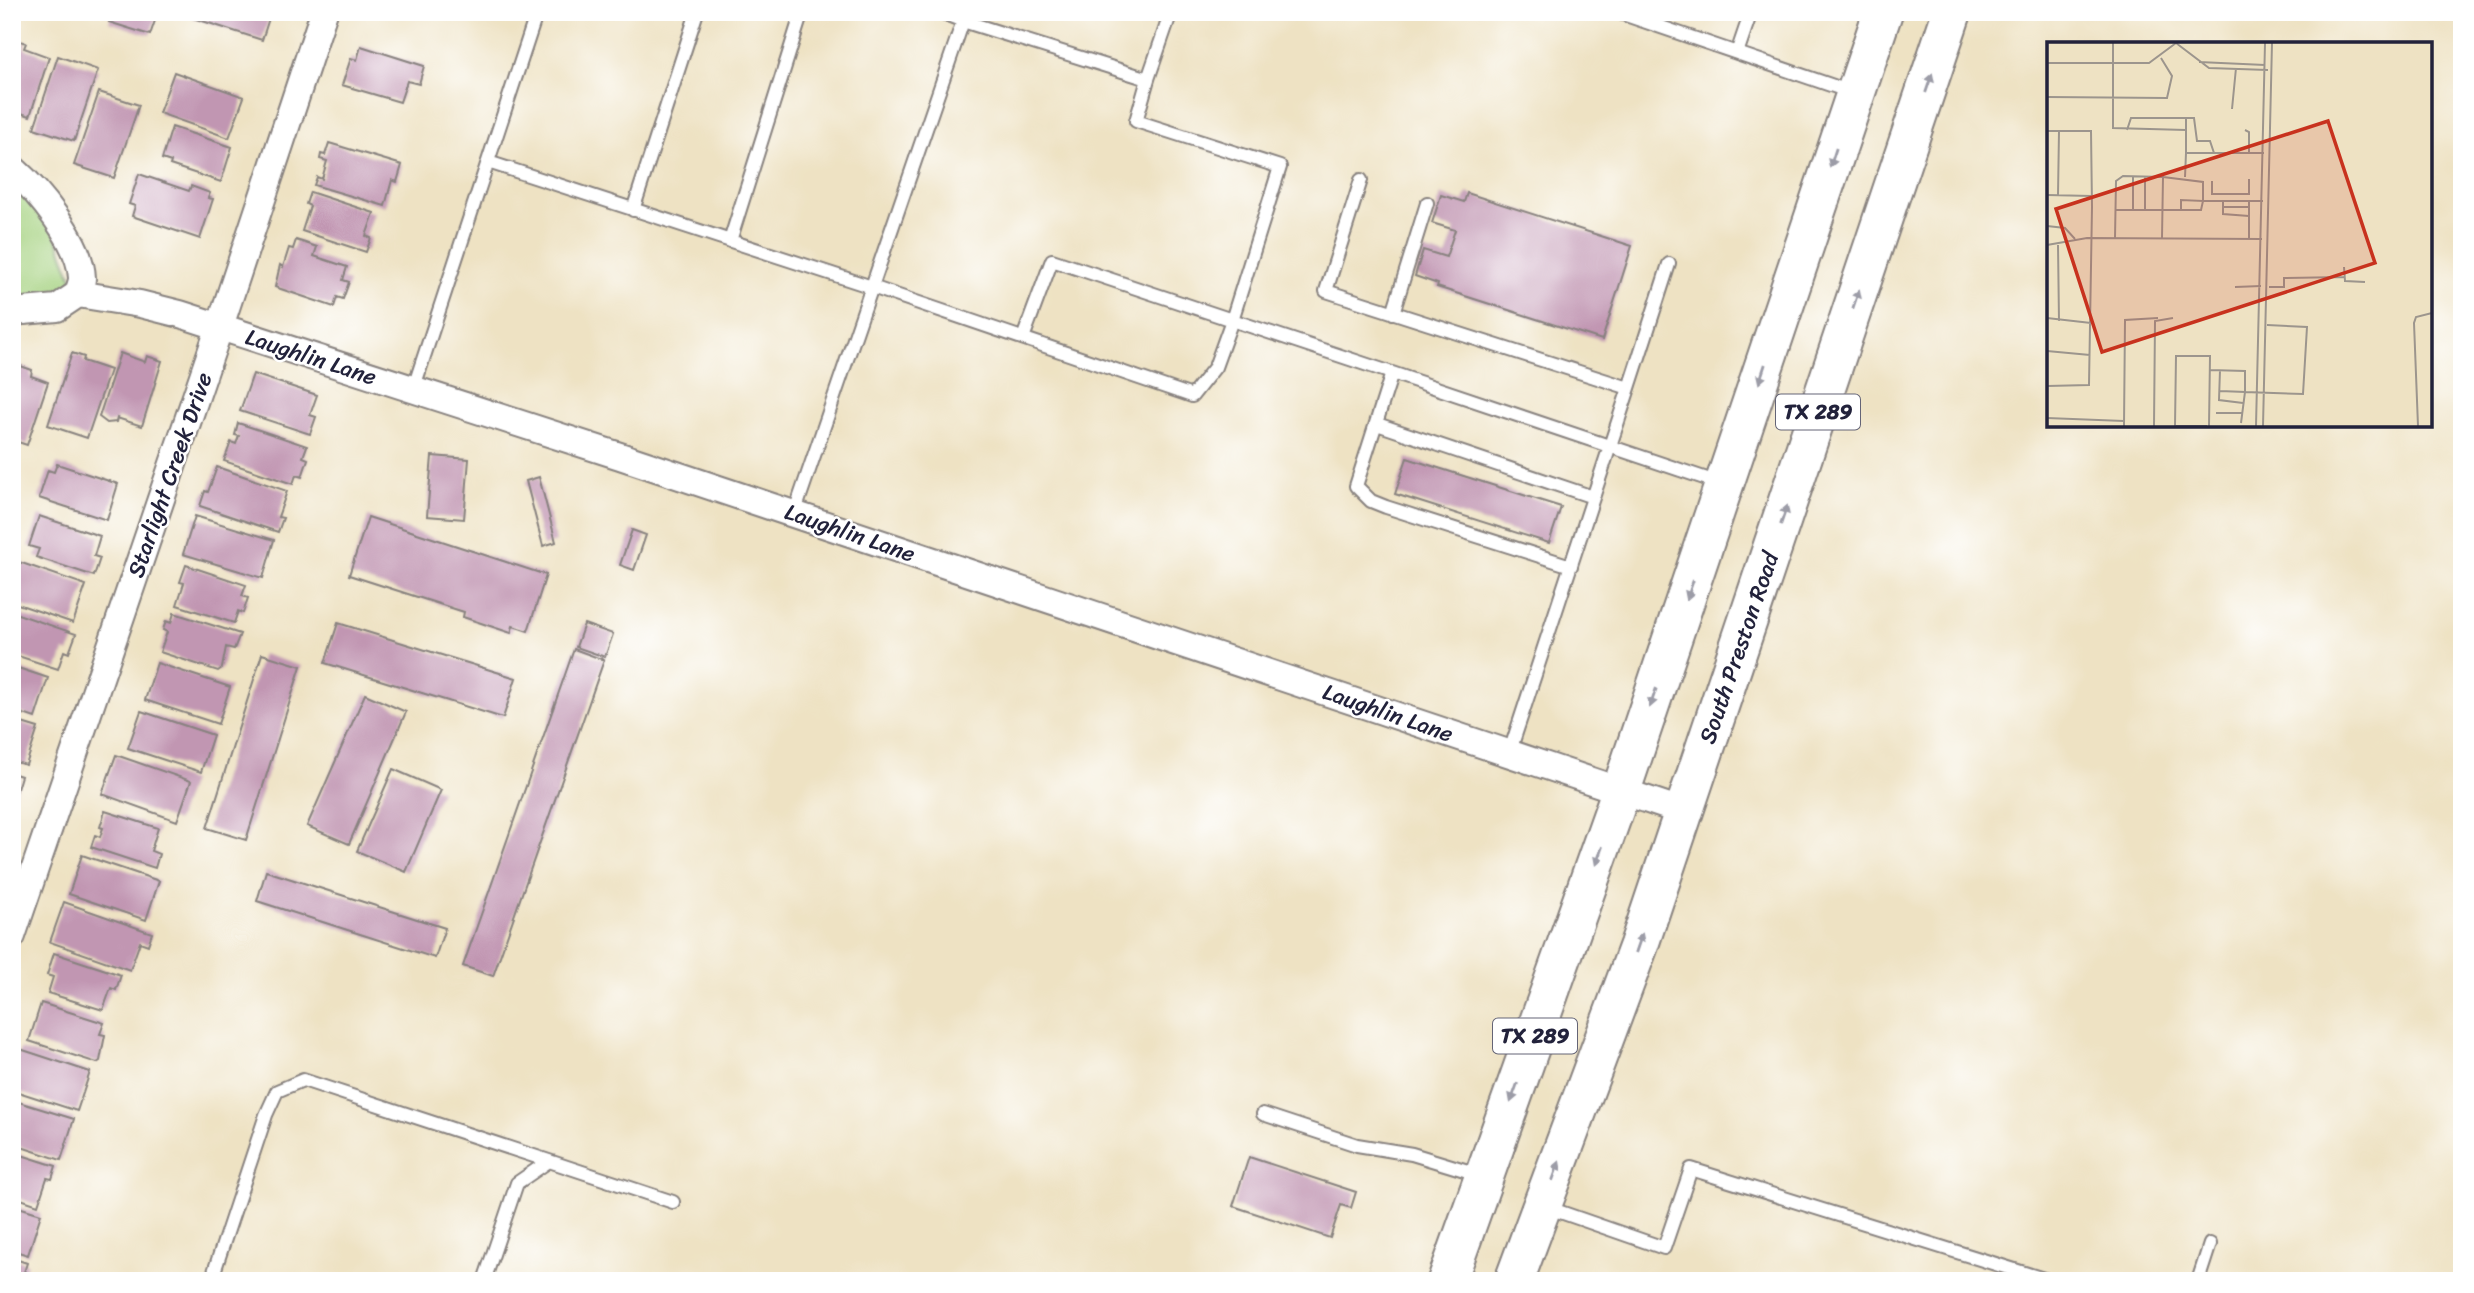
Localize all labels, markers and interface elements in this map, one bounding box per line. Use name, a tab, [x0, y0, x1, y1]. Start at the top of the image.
inset map	[2047, 42, 2432, 427]
one-way arrow	[1924, 73, 1934, 94]
one-way arrow	[1828, 148, 1838, 169]
one-way arrow	[1851, 288, 1862, 309]
street label: Laughlin Lane	[240, 317, 382, 398]
one-way arrow	[1756, 364, 1766, 385]
street label: Starlight Creek Drive	[116, 367, 224, 583]
road number: TX 289	[1776, 394, 1860, 430]
street label: Laughlin Lane	[779, 492, 921, 575]
one-way arrow	[1779, 504, 1790, 525]
street label: South Preston Road	[1687, 545, 1792, 750]
one-way arrow	[1684, 580, 1695, 601]
street label: Laughlin Lane	[1317, 672, 1459, 755]
one-way arrow	[1647, 688, 1658, 709]
one-way arrow	[1593, 845, 1604, 866]
one-way arrow	[1634, 932, 1645, 953]
road number: TX 289	[1493, 1018, 1577, 1054]
one-way arrow	[1508, 1083, 1519, 1104]
one-way arrow	[1550, 1161, 1561, 1182]

